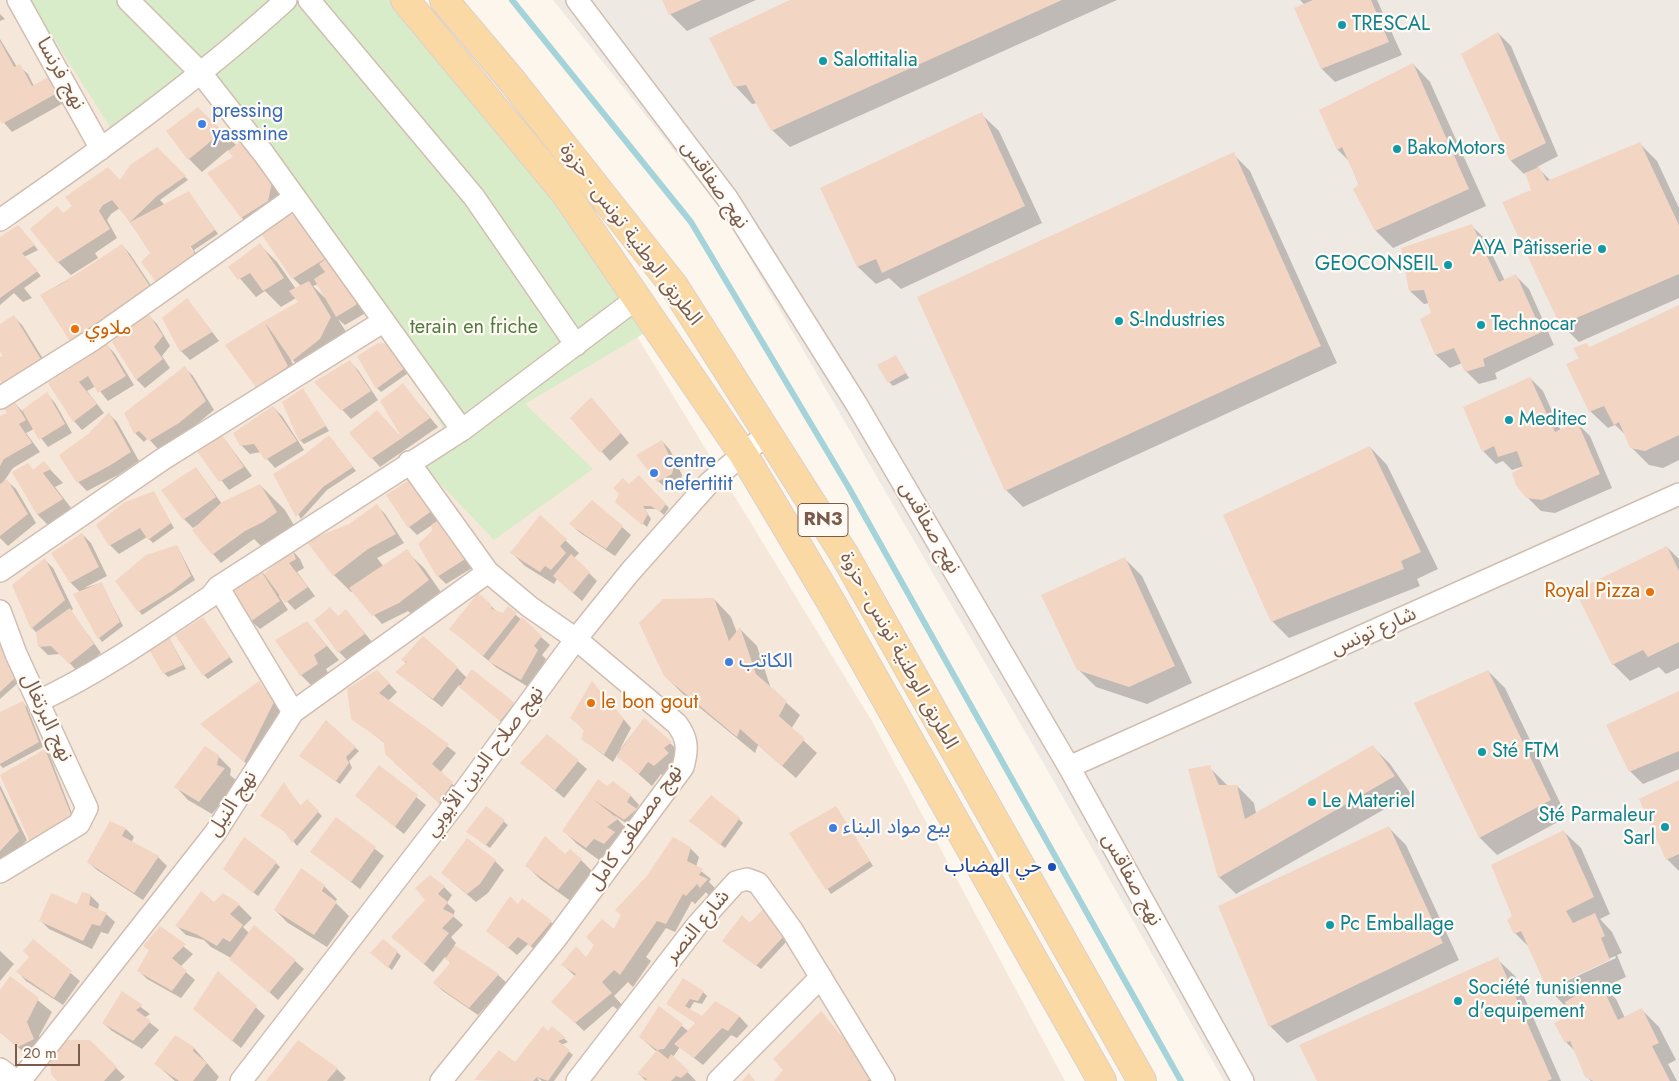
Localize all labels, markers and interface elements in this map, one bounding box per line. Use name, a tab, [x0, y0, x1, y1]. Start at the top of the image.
place label: TRESCAL	[1352, 13, 1430, 37]
marker: TRESCAL	[1336, 19, 1348, 31]
street label: نهج فرنسا	[30, 34, 90, 114]
place label: Salottitalia	[833, 49, 918, 73]
marker: Salottitalia	[817, 55, 829, 67]
place label: pressing yassmine	[212, 100, 288, 147]
marker: pressing yassmine	[196, 118, 208, 130]
street label: نهج صفاقس	[675, 136, 753, 234]
place label: BakoMotors	[1407, 137, 1505, 161]
street label: الطريق الوطنية تونس - حزوة	[554, 139, 706, 331]
marker: BakoMotors	[1391, 143, 1403, 155]
place label: AYA Pâtisserie	[1472, 237, 1592, 261]
marker: AYA Pâtisserie	[1596, 243, 1608, 255]
place label: GEOCONSEIL	[1315, 253, 1438, 277]
marker: GEOCONSEIL	[1442, 259, 1454, 271]
place label: S-Industries	[1129, 309, 1225, 333]
place label: Technocar	[1491, 313, 1576, 337]
marker: S-Industries	[1113, 315, 1125, 327]
park label: terain en friche	[410, 316, 538, 340]
place label: ملاوي	[85, 317, 132, 341]
marker: Technocar	[1475, 319, 1487, 331]
marker: ملاوي	[69, 323, 81, 335]
place label: Meditec	[1519, 408, 1587, 432]
marker: Meditec	[1503, 414, 1515, 426]
place label: centre nefertitit	[664, 450, 732, 497]
marker: centre nefertitit	[648, 467, 660, 479]
street label: نهج صفاقس	[893, 478, 965, 578]
road number: RN3	[798, 504, 848, 536]
street label: الطريق الوطنية تونس - حزوة	[834, 548, 962, 754]
place label: Royal Pizza	[1544, 580, 1640, 604]
marker: Royal Pizza	[1644, 586, 1656, 598]
street label: شارع تونس	[1327, 602, 1421, 662]
place label: الكاتب	[739, 650, 793, 674]
marker: الكاتب	[723, 656, 735, 668]
street label: نهج البرتغال	[15, 670, 77, 766]
street label: نهج صلاح الدين الأيوبي	[421, 682, 549, 842]
place label: le bon gout	[601, 691, 698, 715]
marker: le bon gout	[585, 697, 597, 709]
place label: Sté FTM	[1492, 740, 1559, 764]
marker: Sté FTM	[1476, 746, 1488, 758]
street label: نهج مصطفى كامل	[584, 761, 688, 895]
street label: نهج النيل	[203, 767, 263, 841]
place label: Le Materiel	[1322, 790, 1415, 814]
marker: Le Materiel	[1306, 796, 1318, 808]
place label: Sté Parmaleur Sarl	[1539, 804, 1655, 851]
place label: بيع مواد البناء	[843, 816, 950, 840]
marker: Sté Parmaleur Sarl	[1659, 821, 1671, 833]
marker: بيع مواد البناء	[827, 822, 839, 834]
street label: نهج صفاقس	[1096, 829, 1166, 931]
place label: حي الهضاب	[945, 855, 1042, 879]
marker: حي الهضاب	[1046, 861, 1058, 873]
street label: شارع النصر	[660, 885, 736, 969]
place label: Pc Emballage	[1340, 913, 1454, 937]
marker: Pc Emballage	[1324, 919, 1336, 931]
place label: Société tunisienne d'equipement	[1468, 977, 1622, 1024]
marker: Société tunisienne d'equipement	[1452, 995, 1464, 1007]
scale bar	[18, 1034, 82, 1066]
text: 20 m	[23, 1042, 57, 1064]

